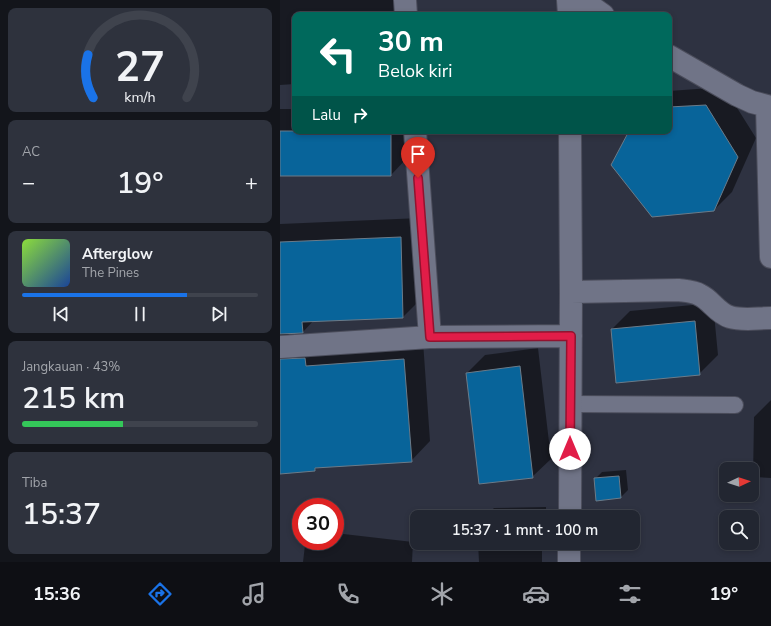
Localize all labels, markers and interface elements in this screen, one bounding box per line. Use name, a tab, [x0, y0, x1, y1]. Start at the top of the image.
text: 30 m	[378, 23, 444, 61]
icon: left	[312, 28, 364, 80]
text: 27	[115, 39, 165, 96]
text: Belok kiri	[378, 59, 452, 83]
text: km/h	[124, 88, 156, 107]
icon: right	[349, 104, 371, 126]
text: Lalu	[312, 105, 341, 125]
pin	[401, 137, 435, 178]
text: AC	[22, 143, 40, 161]
icon: arrive	[407, 143, 429, 165]
text: 19°	[116, 163, 164, 204]
text: −	[22, 168, 35, 198]
text: +	[245, 168, 258, 198]
text: Afterglow	[82, 244, 153, 264]
text: The Pines	[82, 264, 139, 282]
icon: previous	[50, 303, 72, 325]
icon: pause	[129, 303, 151, 325]
icon: next	[208, 303, 230, 325]
text: Jangkauan · 43%	[22, 358, 120, 376]
text: 215 km	[22, 378, 125, 419]
position arrow	[549, 428, 591, 470]
north arrow	[719, 462, 759, 502]
map controls	[719, 462, 759, 550]
text: Tiba	[22, 474, 47, 492]
text: 15:37	[22, 494, 101, 535]
speed limit sign: 30	[292, 498, 344, 550]
button: search	[719, 510, 759, 550]
text: 15:37 · 1 mnt · 100 m	[452, 520, 598, 540]
icon: directions	[146, 580, 174, 608]
icon: music	[240, 580, 268, 608]
icon: phone	[334, 580, 362, 608]
icon: climate	[428, 580, 456, 608]
icon: car	[522, 580, 550, 608]
icon: filters	[616, 580, 644, 608]
text: 15:36	[33, 582, 81, 606]
text: 19°	[710, 582, 738, 606]

